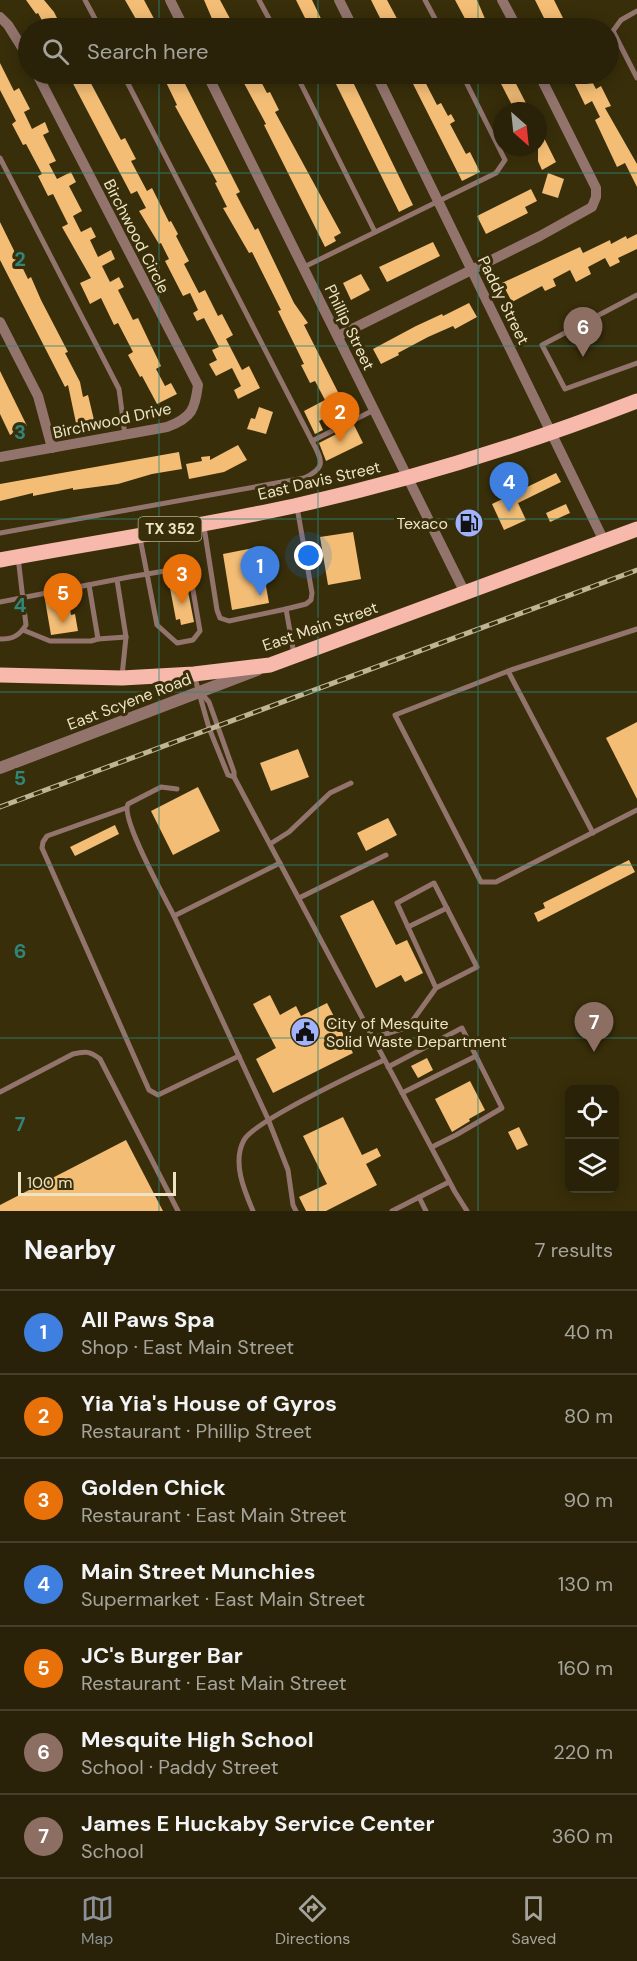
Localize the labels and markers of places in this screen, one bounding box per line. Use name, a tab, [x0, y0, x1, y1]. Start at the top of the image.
pin: 6	[564, 308, 602, 357]
pin: 2	[320, 392, 360, 442]
pin: 4	[490, 462, 528, 512]
fuel station icon: Texaco	[453, 507, 485, 539]
place label: Texaco	[397, 513, 448, 534]
pin: 1	[240, 546, 280, 596]
pin: 3	[162, 554, 201, 604]
pin: 5	[44, 574, 82, 623]
pin: 7	[574, 1002, 614, 1052]
place label: City of Mesquite Solid Waste Department	[326, 1013, 507, 1052]
public building icon: City of Mesquite Solid Waste Department	[289, 1016, 321, 1048]

